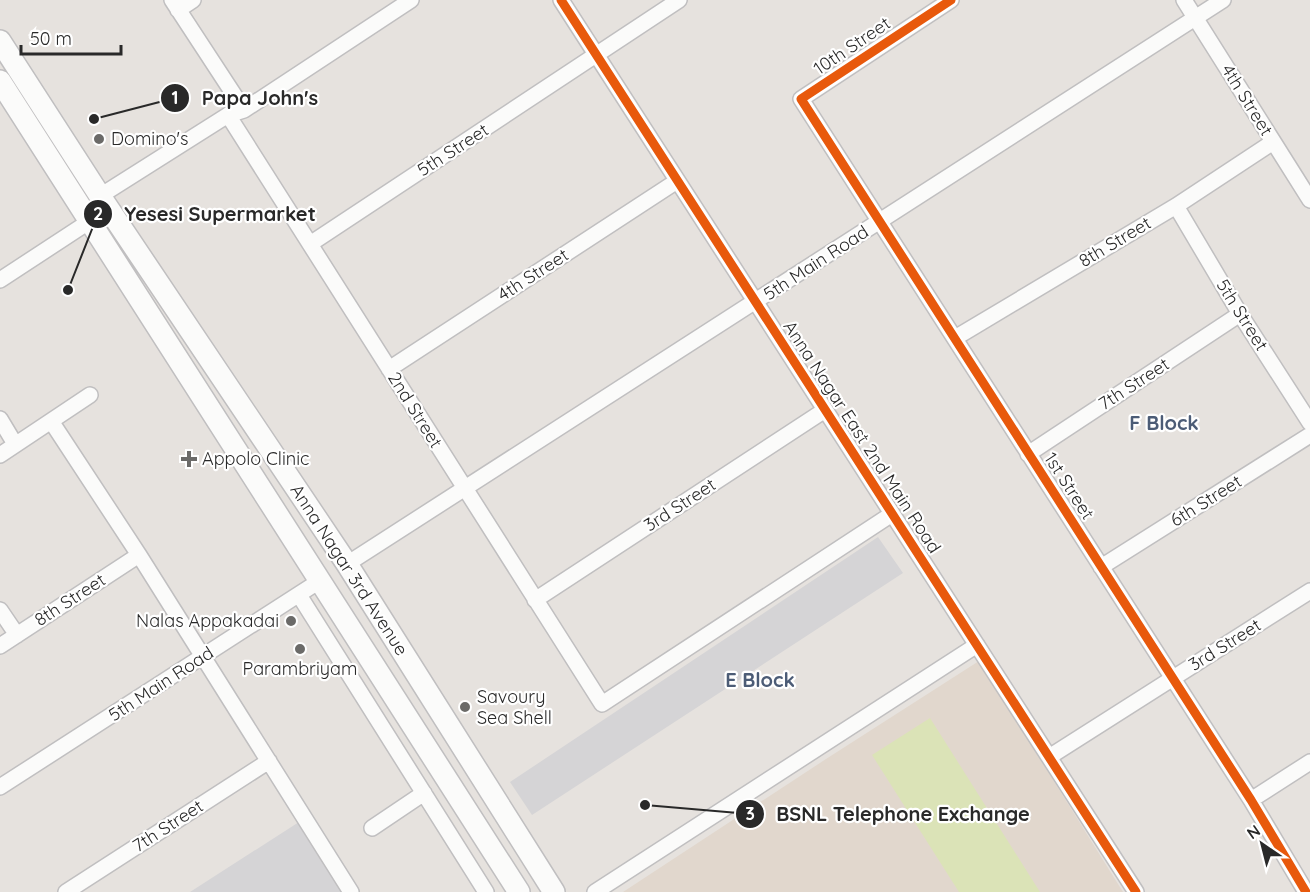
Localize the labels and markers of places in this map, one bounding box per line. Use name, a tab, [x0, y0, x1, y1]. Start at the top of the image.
callout: Papa John's	[160, 79, 330, 117]
place label: Domino's	[111, 127, 188, 150]
marker: Domino's	[92, 132, 106, 146]
callout: Yesesi Supermarket	[83, 195, 328, 233]
place label: Appolo Clinic	[202, 447, 309, 470]
marker: Appolo Clinic	[180, 450, 198, 468]
place label: Nalas Appakadai	[136, 609, 279, 632]
marker: Nalas Appakadai	[284, 614, 298, 628]
marker: Parambriyam	[293, 642, 307, 656]
place label: Parambriyam	[243, 657, 357, 680]
place label: Savoury Sea Shell	[477, 685, 552, 729]
marker: Savoury Sea Shell	[458, 700, 472, 714]
callout: BSNL Telephone Exchange	[735, 795, 1042, 833]

